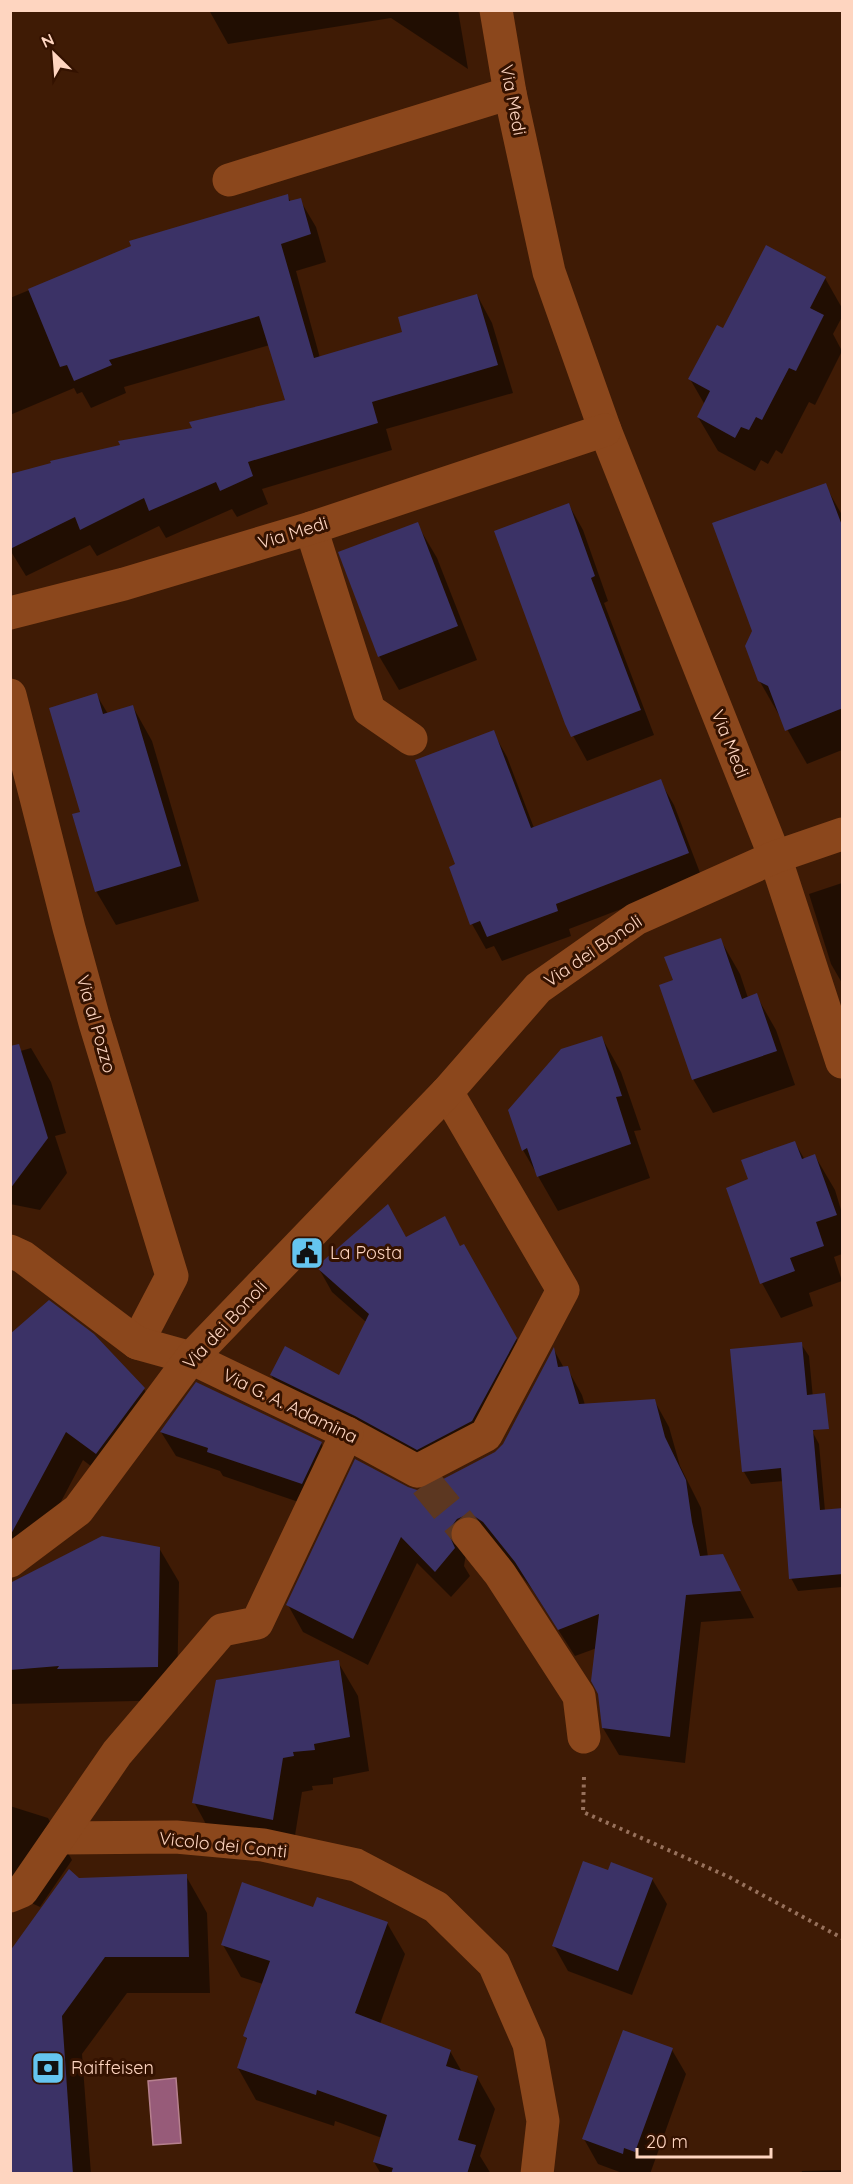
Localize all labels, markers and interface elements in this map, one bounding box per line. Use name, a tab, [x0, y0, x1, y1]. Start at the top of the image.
north arrow	[24, 24, 84, 84]
text: N	[38, 29, 57, 52]
street label: Via Medi	[495, 63, 532, 137]
street label: Via Medi	[255, 511, 330, 554]
street label: Via Medi	[706, 706, 755, 781]
street label: Via dei Bonoli	[539, 909, 646, 992]
street label: Via al Pozzo	[72, 972, 121, 1075]
public building icon: La Posta	[289, 1235, 325, 1271]
place label: La Posta	[330, 1241, 402, 1264]
street label: Via dei Bonoli	[178, 1275, 272, 1374]
street label: Via G. A. Adamina	[219, 1363, 361, 1448]
street label: Vicolo dei Conti	[158, 1826, 288, 1863]
bank icon: Raiffeisen	[30, 2050, 66, 2086]
place label: Raiffeisen	[71, 2056, 154, 2079]
scale bar	[637, 2121, 770, 2159]
text: 20 m	[646, 2130, 688, 2153]

